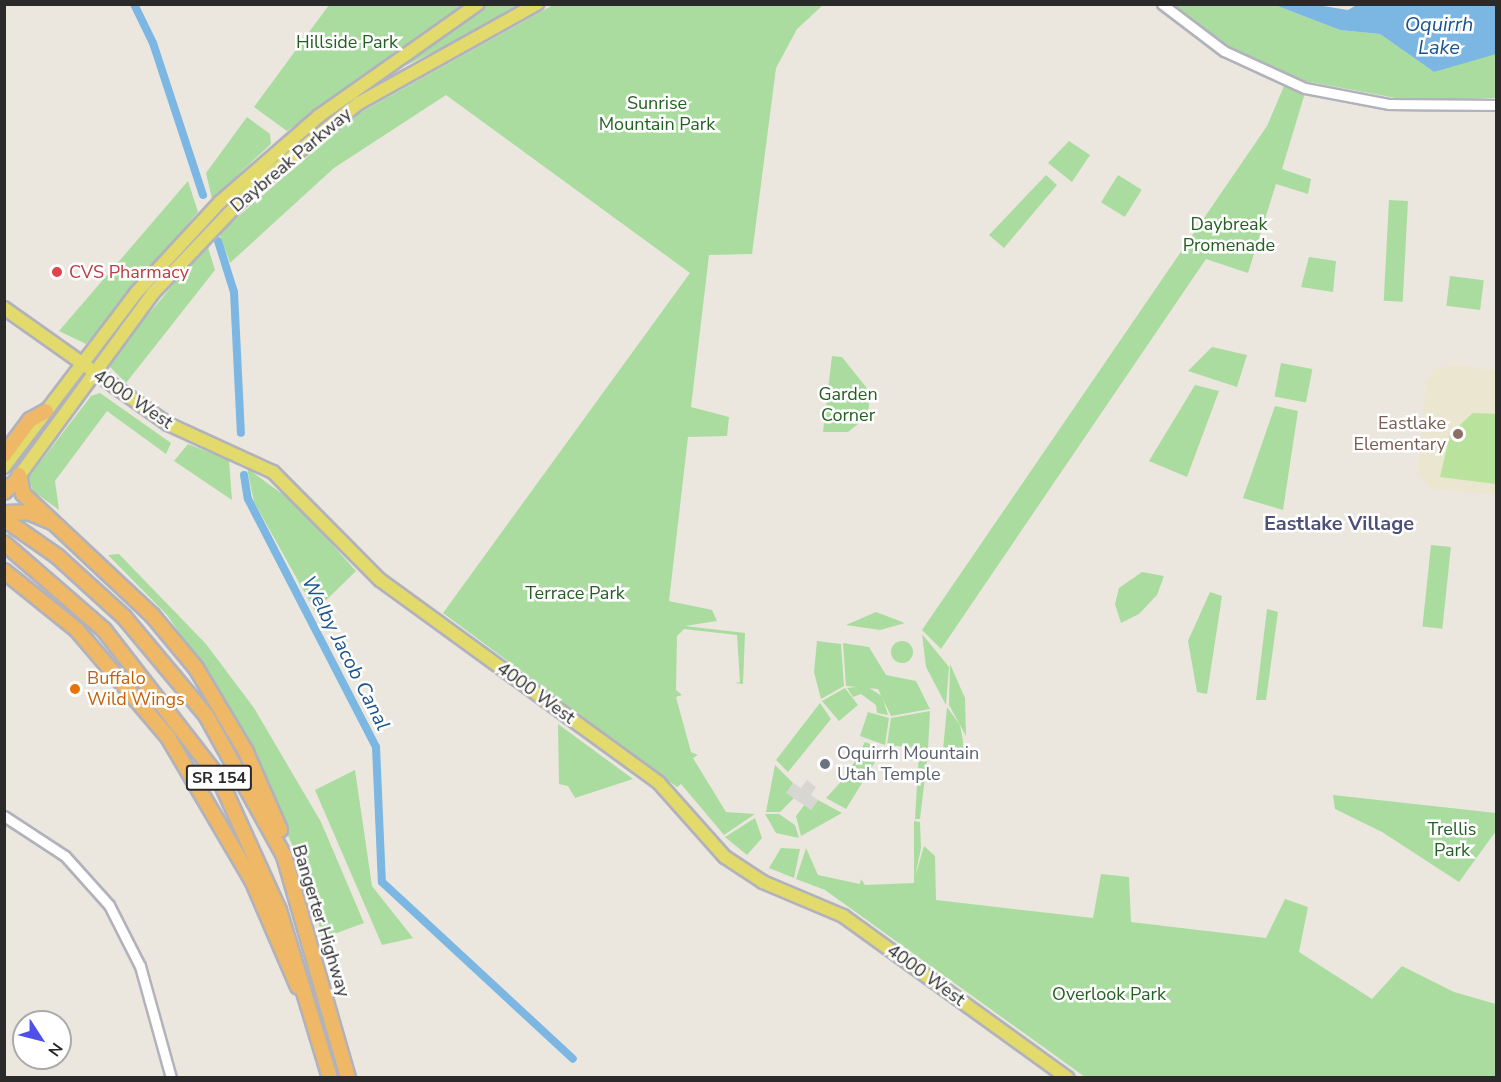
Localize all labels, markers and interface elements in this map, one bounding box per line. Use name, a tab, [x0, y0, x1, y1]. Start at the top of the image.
water label: Oquirrh Lake	[1405, 13, 1473, 60]
park label: Hillside Park	[296, 31, 398, 53]
park label: Sunrise Mountain Park	[599, 93, 715, 136]
street label: Daybreak Parkway	[226, 103, 356, 217]
park label: Daybreak Promenade	[1183, 214, 1275, 256]
place label: CVS Pharmacy	[69, 261, 189, 283]
marker: CVS Pharmacy	[50, 265, 64, 279]
street label: 4000 West	[89, 365, 177, 433]
park label: Garden Corner	[818, 384, 878, 426]
place label: Eastlake Elementary	[1353, 413, 1446, 456]
marker: Eastlake Elementary	[1451, 427, 1465, 441]
district label: Eastlake Village	[1264, 511, 1414, 535]
water label: Welby Jacob Canal	[297, 572, 395, 734]
park label: Terrace Park	[525, 582, 625, 604]
street label: 4000 West	[493, 658, 579, 728]
place label: Buffalo Wild Wings	[87, 668, 185, 710]
marker: Buffalo Wild Wings	[68, 682, 82, 696]
place label: Oquirrh Mountain Utah Temple	[837, 743, 979, 786]
marker: Oquirrh Mountain Utah Temple	[818, 757, 832, 771]
road number: SR 154	[184, 765, 254, 791]
park label: Trellis Park	[1428, 819, 1476, 862]
street label: Bangerter Highway	[288, 842, 354, 1000]
street label: 4000 West	[883, 940, 969, 1010]
park label: Overlook Park	[1052, 983, 1166, 1005]
north arrow	[12, 1010, 72, 1070]
text: N	[43, 1038, 67, 1061]

